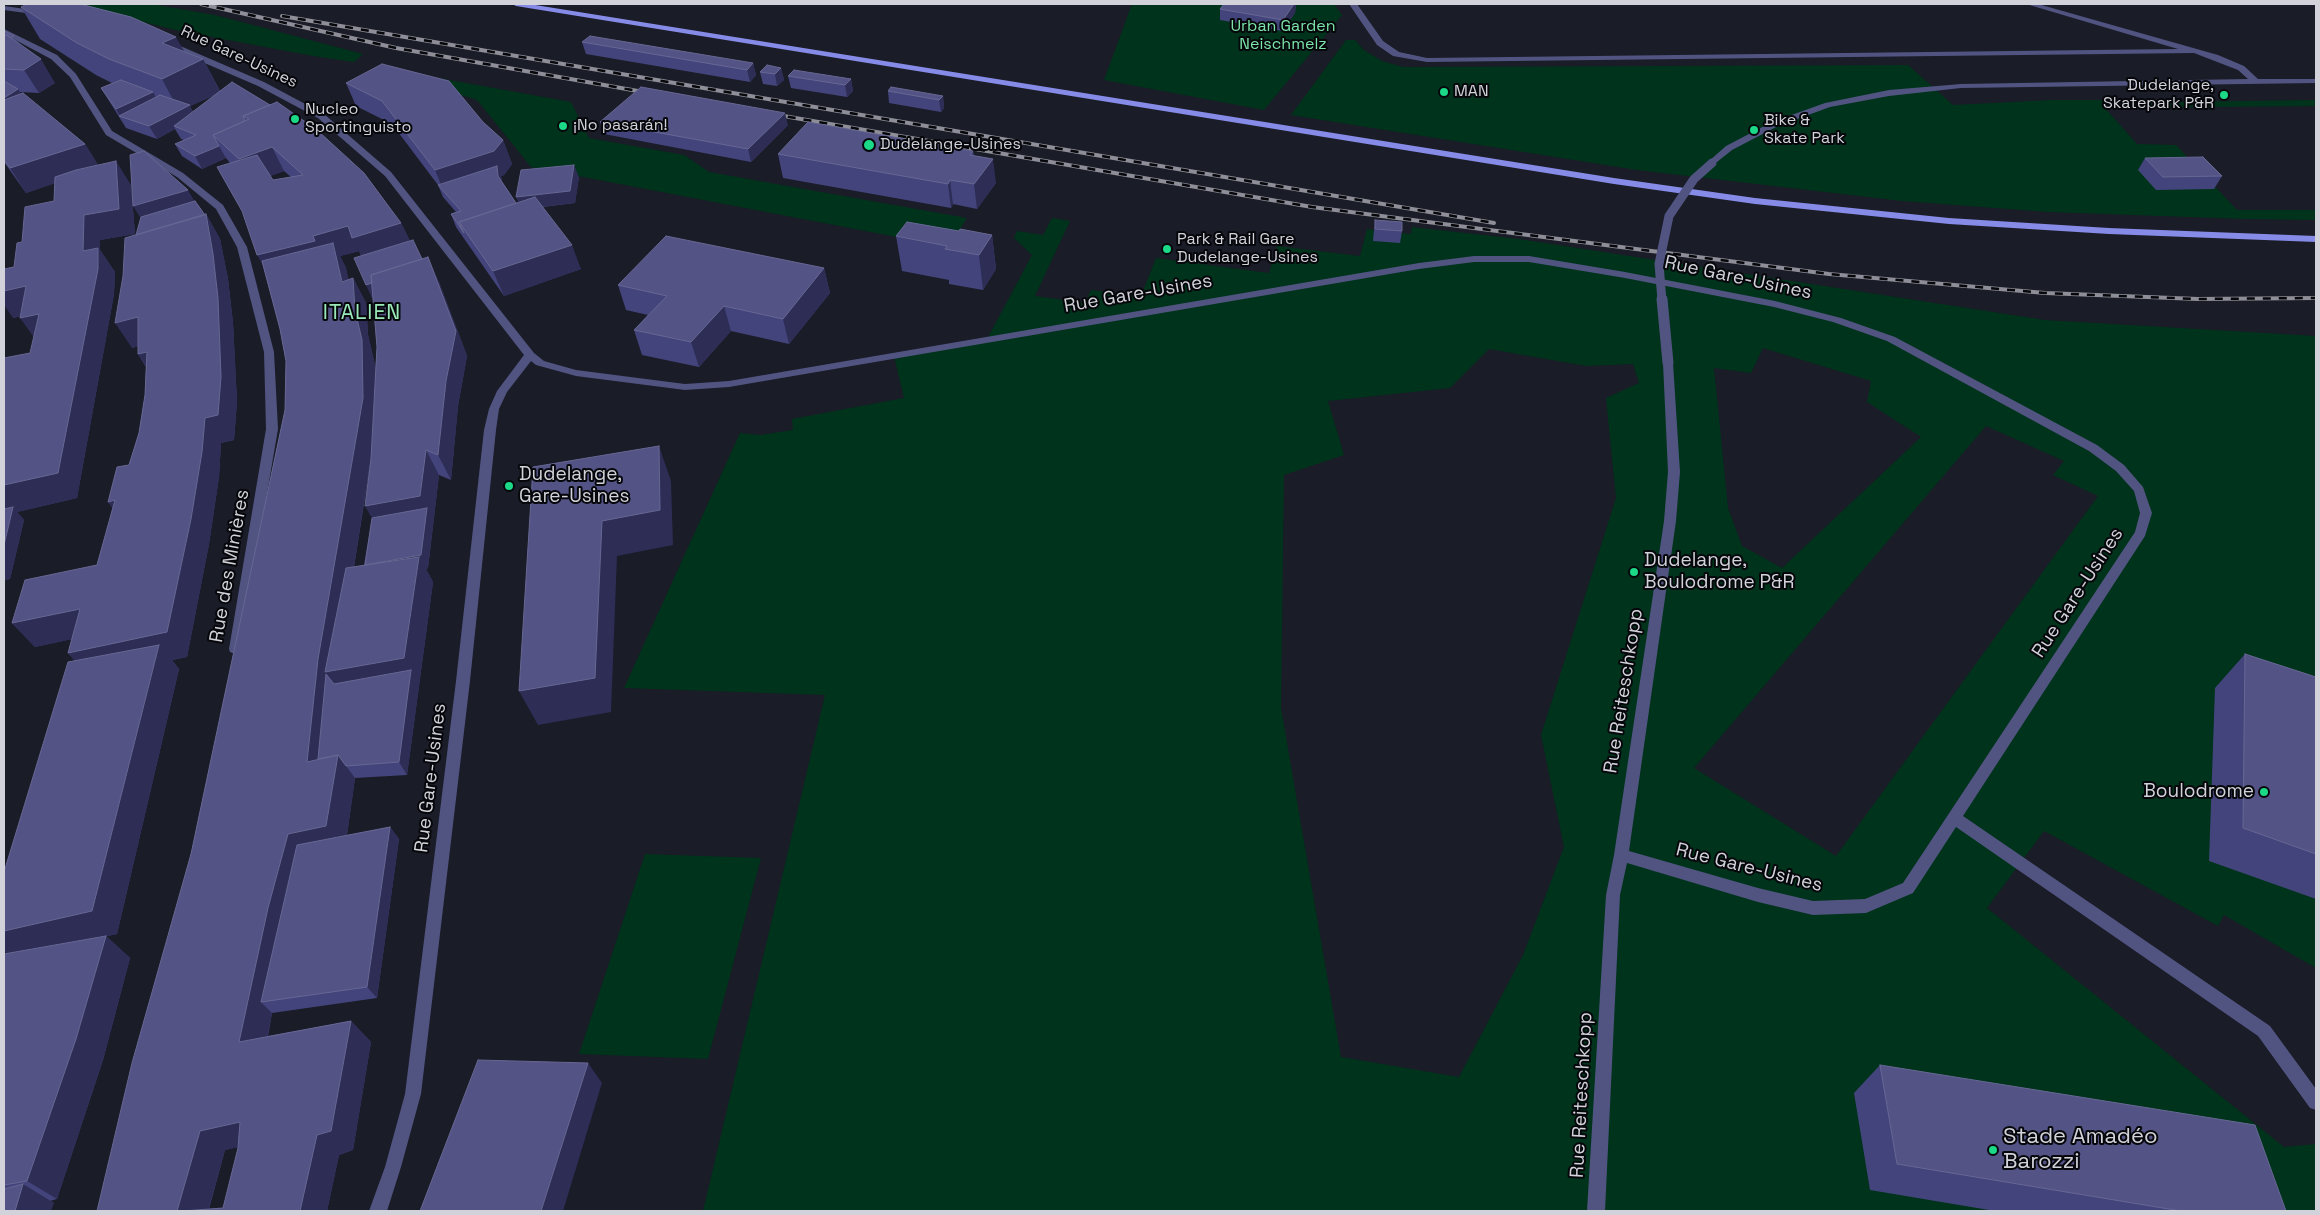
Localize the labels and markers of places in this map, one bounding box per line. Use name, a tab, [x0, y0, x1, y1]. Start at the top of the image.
place label: Dudelange, Skatepark P&R	[2103, 76, 2214, 114]
place label: MAN	[1454, 82, 1489, 102]
marker: MAN	[1438, 86, 1450, 98]
marker: Dudelange, Skatepark P&R	[2218, 89, 2230, 101]
place label: Nucleo Sportinguisto	[305, 100, 411, 138]
place label: Bike & Skate Park	[1764, 111, 1845, 149]
marker: Nucleo Sportinguisto	[289, 113, 301, 125]
place label: ¡No pasarán!	[573, 116, 667, 136]
marker: ¡No pasarán!	[557, 120, 569, 132]
marker: Bike & Skate Park	[1748, 124, 1760, 136]
place label: Dudelange-Usines	[880, 135, 1021, 155]
marker: Dudelange-Usines	[862, 138, 876, 152]
place label: Park & Rail Gare Dudelange-Usines	[1177, 230, 1318, 268]
marker: Park & Rail Gare Dudelange-Usines	[1161, 243, 1173, 255]
place label: Dudelange, Gare-Usines	[519, 464, 629, 508]
marker: Dudelange, Gare-Usines	[503, 480, 515, 492]
place label: Dudelange, Boulodrome P&R	[1644, 550, 1794, 594]
marker: Dudelange, Boulodrome P&R	[1628, 566, 1640, 578]
place label: Boulodrome	[2143, 781, 2254, 803]
marker: Boulodrome	[2258, 786, 2270, 798]
place label: Stade Amadéo Barozzi	[2003, 1124, 2158, 1176]
marker: Stade Amadéo Barozzi	[1987, 1144, 1999, 1156]

